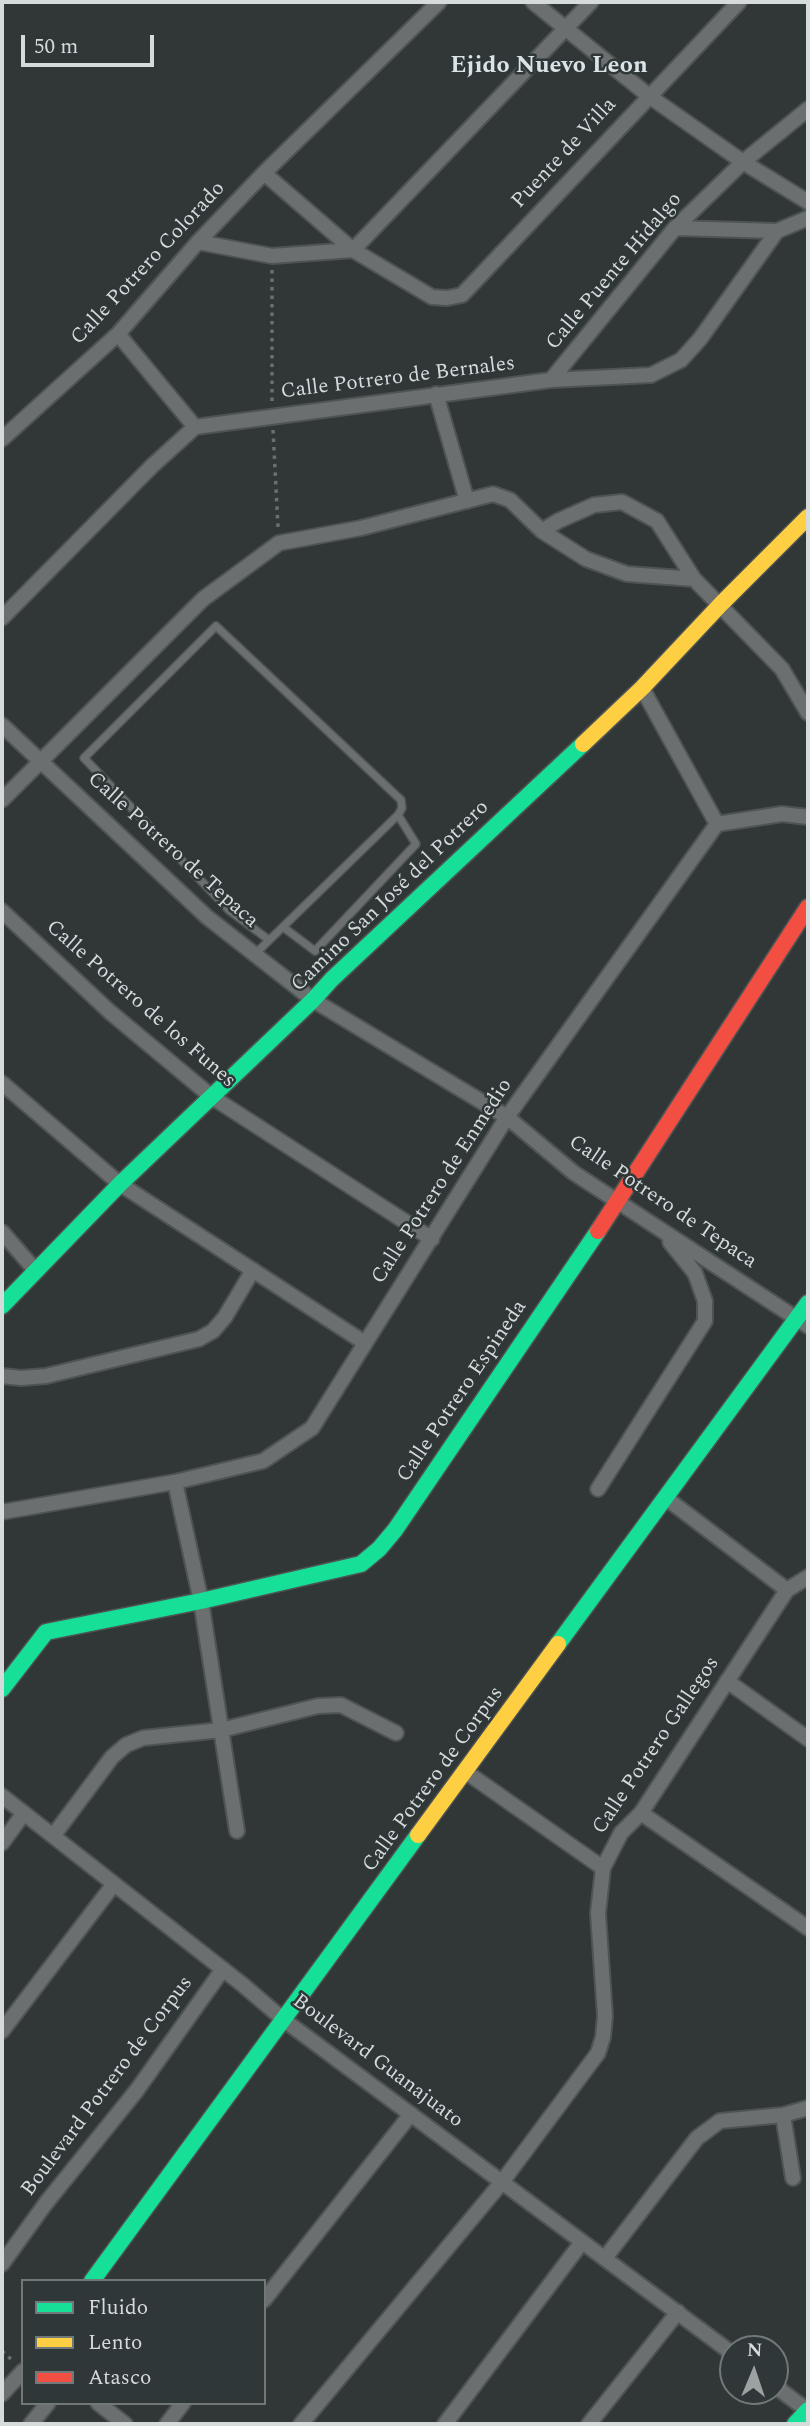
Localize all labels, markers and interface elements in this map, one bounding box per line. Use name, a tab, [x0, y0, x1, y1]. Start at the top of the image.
scale bar	[24, 21, 158, 65]
text: 50 m	[34, 31, 78, 63]
district label: Ejido Nuevo Leon	[450, 53, 648, 81]
street label: Puente de Villa	[507, 93, 623, 215]
street label: Calle Potrero Colorado	[67, 177, 231, 351]
street label: Calle Puente Hidalgo	[542, 188, 688, 356]
street label: Calle Potrero de Bernales	[279, 352, 517, 406]
street label: Calle Potrero de Tepaca	[81, 767, 263, 935]
street label: Camino San José del Potrero	[287, 796, 495, 998]
street label: Calle Potrero de los Funes	[40, 916, 240, 1094]
street label: Calle Potrero de Enmedio	[367, 1075, 519, 1289]
street label: Calle Potrero de Tepaca	[563, 1131, 761, 1275]
street label: Calle Potrero Espineda	[393, 1296, 533, 1488]
street label: Calle Potrero Gallegos	[588, 1652, 726, 1840]
street label: Calle Potrero de Corpus	[358, 1682, 510, 1878]
street label: Boulevard Potrero de Corpus	[17, 1972, 199, 2202]
street label: Boulevard Guanajuato	[287, 1990, 467, 2134]
legend	[21, 2279, 266, 2405]
text: Fluido	[88, 2292, 148, 2324]
text: Lento	[88, 2327, 142, 2359]
north arrow	[719, 2335, 789, 2405]
text: N	[746, 2336, 763, 2365]
text: Atasco	[88, 2362, 151, 2394]

